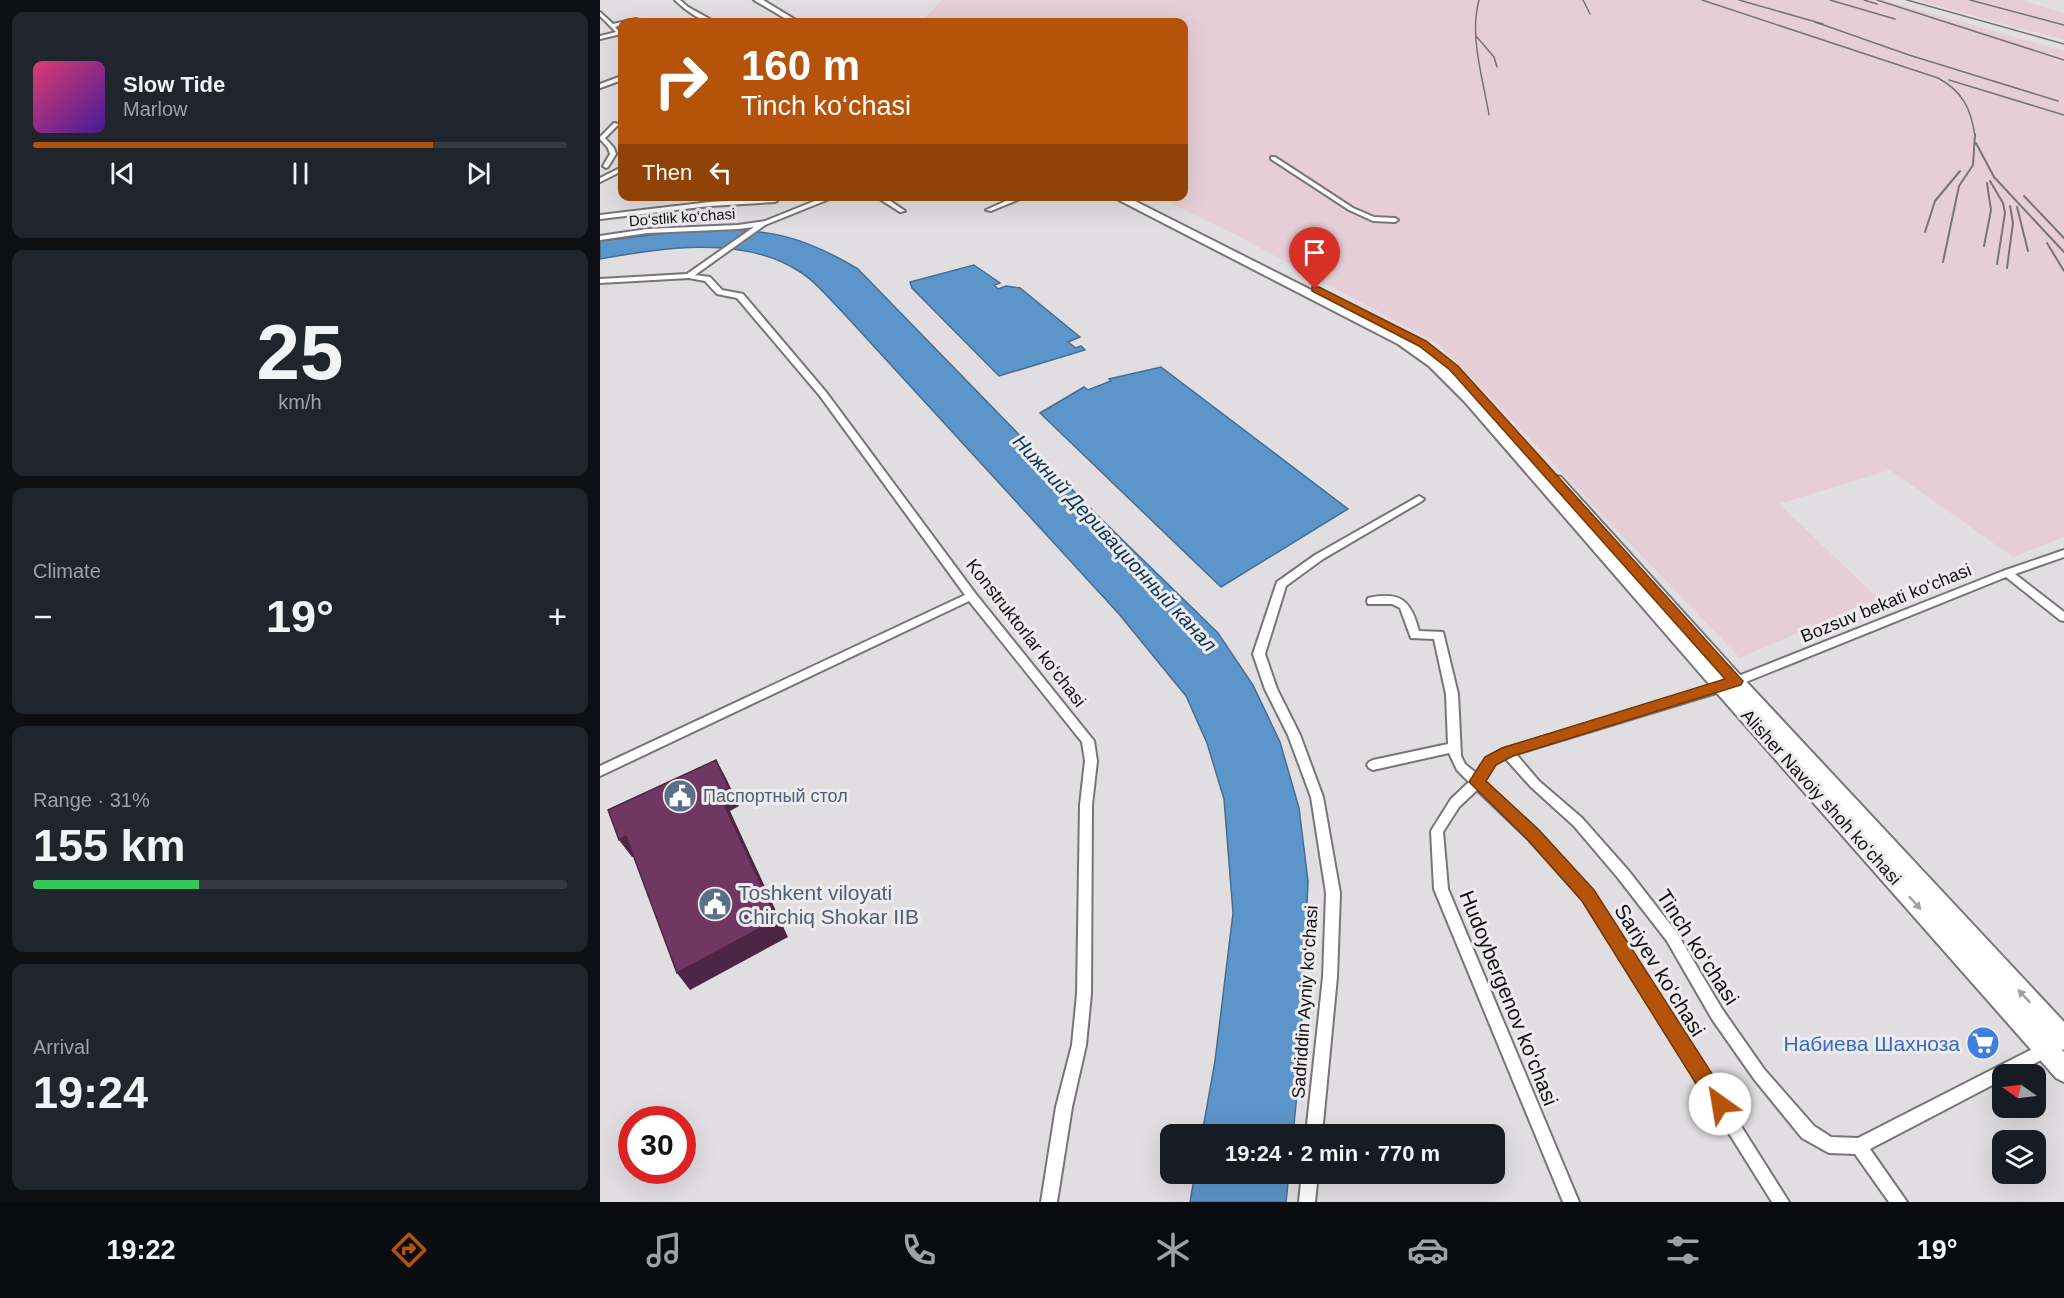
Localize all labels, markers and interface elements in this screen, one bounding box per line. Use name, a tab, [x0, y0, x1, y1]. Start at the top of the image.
icon: right	[642, 42, 720, 120]
text: 160 m	[741, 42, 860, 89]
text: Slow Tide	[123, 72, 225, 97]
text: Tinch ko‘chasi	[741, 91, 911, 121]
text: Marlow	[123, 98, 187, 120]
icon: left	[704, 156, 737, 189]
icon: previous	[106, 157, 139, 190]
icon: pause	[284, 157, 317, 190]
icon: next	[462, 157, 495, 190]
text: Then	[642, 160, 692, 185]
street label: Do‘stlik ko‘chasi	[628, 205, 736, 229]
pin	[1289, 227, 1340, 289]
icon: arrive	[1298, 236, 1331, 269]
text: 25	[257, 308, 343, 396]
text: km/h	[278, 391, 322, 413]
water label: Нижний Деривационный канал	[1009, 430, 1221, 656]
street label: Konstruktorlar ko‘chasi	[962, 555, 1090, 711]
text: Climate	[33, 560, 101, 582]
street label: Bozsuv bekati ko‘chasi	[1798, 560, 1974, 646]
text: 19°	[266, 591, 334, 642]
text: −	[33, 598, 52, 635]
text: +	[548, 598, 567, 635]
street label: Alisher Navoiy shoh koʻchasi	[1737, 705, 1905, 889]
public building icon: Паспортный стол	[662, 778, 698, 814]
place label: Паспортный стол	[703, 786, 848, 806]
text: Range · 31%	[33, 789, 150, 811]
text: 155 km	[33, 820, 186, 871]
place label: Toshkent viloyati Chirchiq Shokar IIB	[738, 881, 919, 928]
street label: Tinch ko‘chasi	[1652, 885, 1744, 1009]
public building icon: Toshkent viloyati Chirchiq Shokar IIB	[697, 886, 733, 922]
street label: Hudoybergenov ko‘chasi	[1455, 887, 1563, 1109]
one-way arrow	[1908, 895, 1921, 910]
street label: Sariyev ko‘chasi	[1610, 900, 1710, 1040]
street label: Sadriddin Ayniy ko‘chasi	[1288, 905, 1322, 1099]
one-way arrow	[2018, 989, 2032, 1003]
supermarket icon: Набиева Шахноза	[1965, 1025, 2001, 1061]
place label: Набиева Шахноза	[1784, 1032, 1960, 1055]
text: Arrival	[33, 1036, 90, 1058]
north arrow	[1992, 1064, 2046, 1118]
map controls	[1992, 1064, 2046, 1184]
text: 19:24	[33, 1067, 148, 1118]
position arrow	[1688, 1072, 1752, 1136]
speed limit sign: 30	[618, 1106, 696, 1184]
button: layers	[1992, 1130, 2046, 1184]
text: 19:24 · 2 min · 770 m	[1225, 1141, 1440, 1166]
icon: directions	[388, 1229, 430, 1271]
icon: music	[643, 1229, 685, 1271]
icon: phone	[898, 1229, 940, 1271]
icon: climate	[1152, 1229, 1194, 1271]
icon: car	[1407, 1229, 1449, 1271]
icon: filters	[1662, 1229, 1704, 1271]
text: 19:22	[106, 1235, 175, 1265]
text: 19°	[1917, 1235, 1958, 1265]

